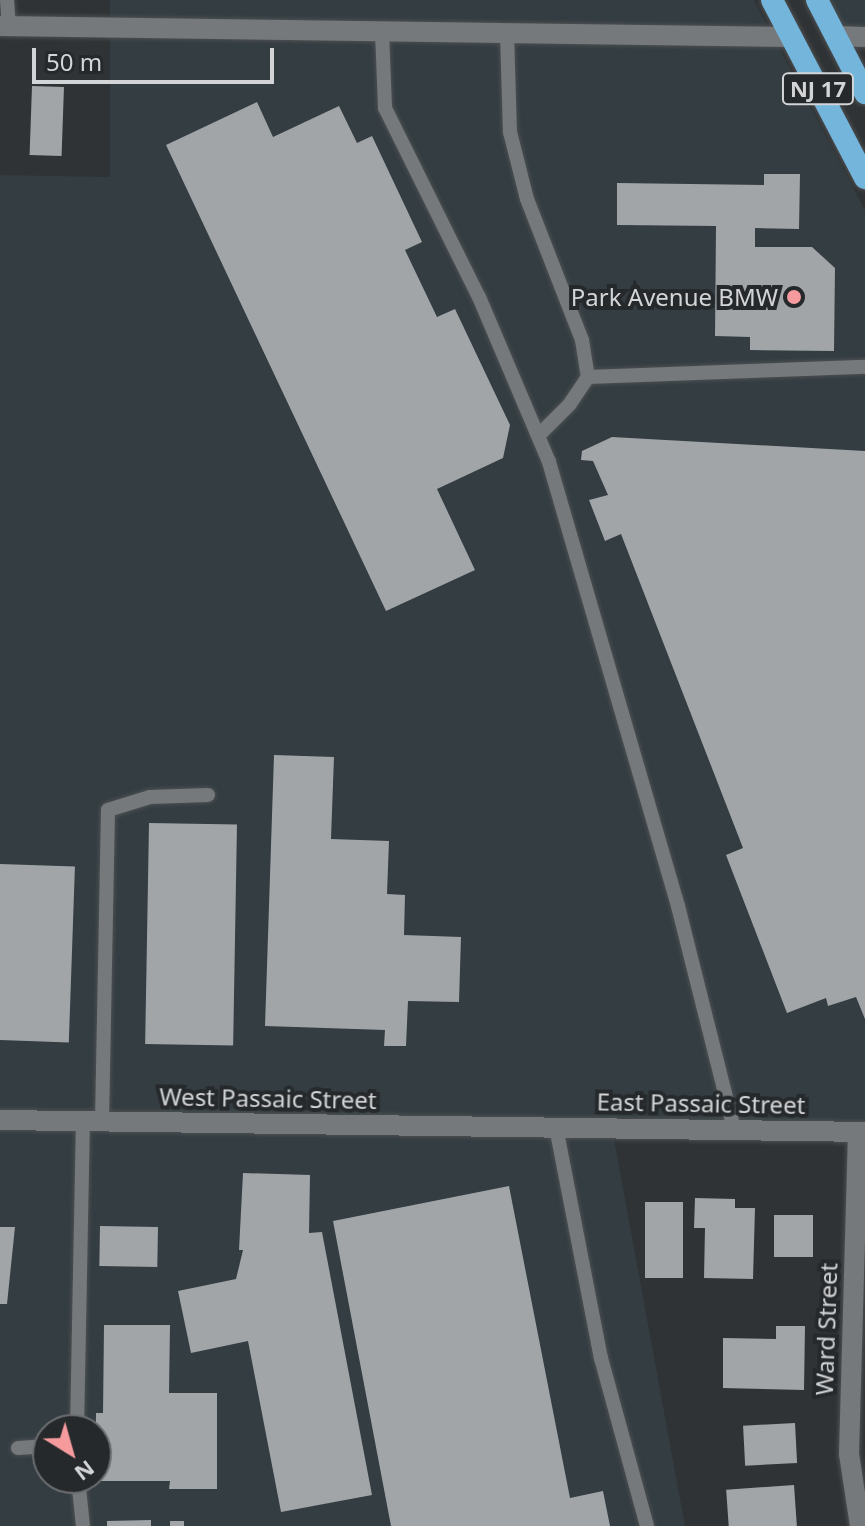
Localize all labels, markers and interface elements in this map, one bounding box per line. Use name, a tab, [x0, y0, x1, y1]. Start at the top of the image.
scale bar	[36, 32, 278, 82]
text: 50 m	[46, 45, 102, 78]
road number: NJ 17	[780, 71, 856, 107]
place label: Park Avenue BMW	[571, 283, 778, 311]
marker: Park Avenue BMW	[785, 288, 803, 306]
street label: West Passaic Street	[159, 1082, 377, 1114]
street label: East Passaic Street	[596, 1087, 806, 1119]
street label: Ward Street	[809, 1262, 843, 1396]
north arrow	[32, 1414, 112, 1494]
text: N	[69, 1454, 101, 1489]

